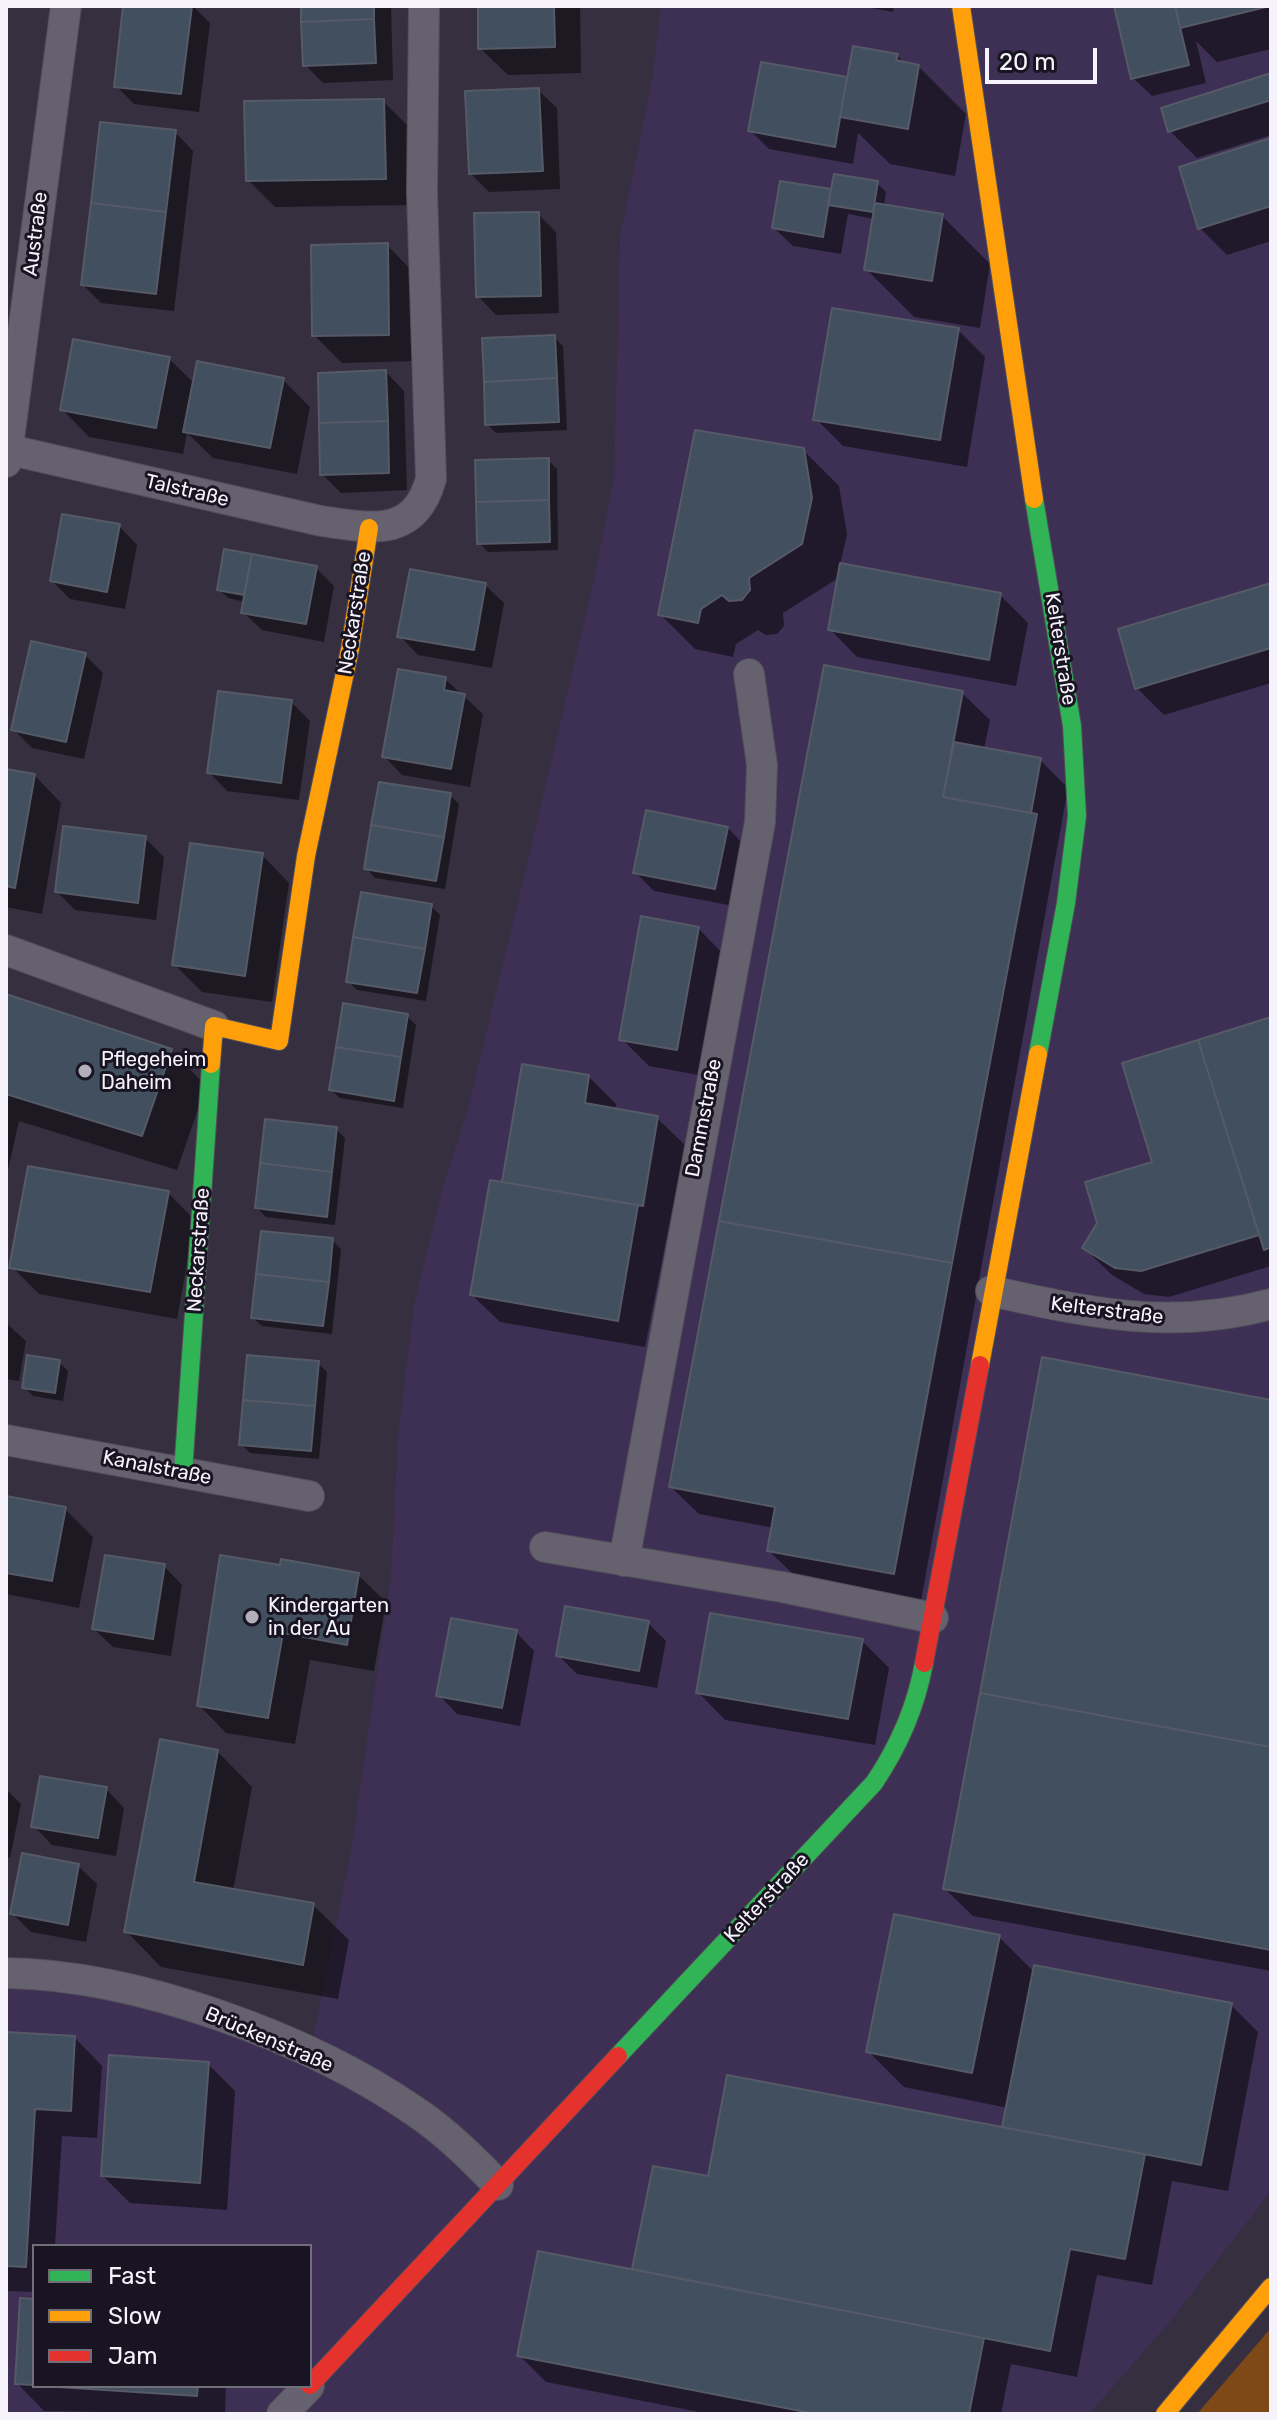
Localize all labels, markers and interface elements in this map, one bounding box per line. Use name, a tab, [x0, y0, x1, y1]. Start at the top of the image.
scale bar	[989, 32, 1101, 82]
text: 20 m	[999, 48, 1056, 76]
street label: Austraße	[19, 190, 53, 278]
street label: Talstraße	[143, 470, 231, 512]
street label: Neckarstraße	[333, 550, 377, 676]
street label: Kelterstraße	[1039, 591, 1081, 707]
place label: Pflegeheim Daheim	[101, 1048, 206, 1095]
street label: Dammstraße	[681, 1057, 727, 1179]
marker: Pflegeheim Daheim	[76, 1062, 94, 1080]
street label: Neckarstraße	[183, 1187, 215, 1313]
street label: Kelterstraße	[1049, 1292, 1165, 1330]
street label: Kanalstraße	[101, 1446, 213, 1490]
place label: Kindergarten in der Au	[268, 1594, 389, 1641]
marker: Kindergarten in der Au	[243, 1608, 261, 1626]
street label: Kelterstraße	[719, 1848, 815, 1948]
street label: Brückenstraße	[201, 2002, 337, 2078]
legend	[32, 2244, 312, 2388]
text: Fast	[108, 2262, 156, 2290]
text: Slow	[108, 2302, 161, 2330]
text: Jam	[108, 2342, 158, 2370]

